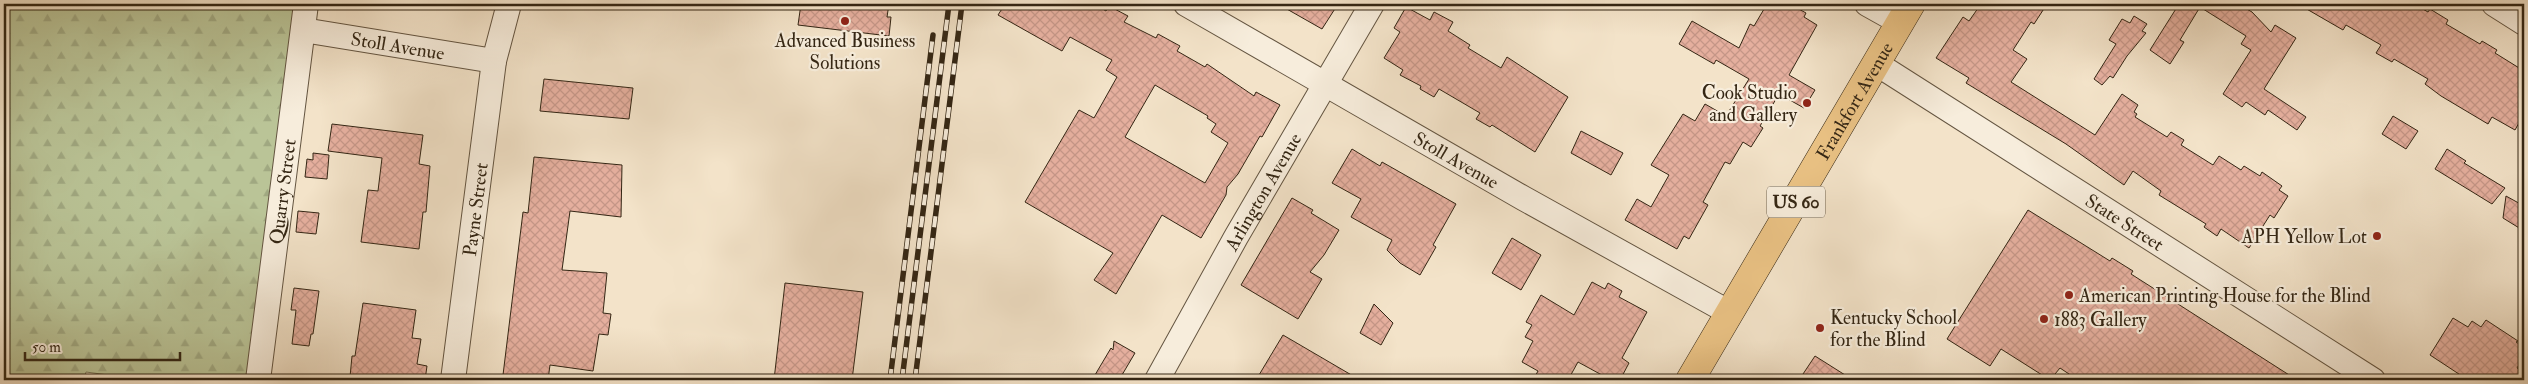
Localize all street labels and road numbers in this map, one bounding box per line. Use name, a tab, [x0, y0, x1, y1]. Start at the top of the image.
street label: Stoll Avenue	[349, 27, 446, 66]
street label: Frankfort Avenue	[1811, 38, 1899, 164]
street label: Stoll Avenue	[1409, 127, 1503, 195]
street label: Arlington Avenue	[1219, 129, 1307, 256]
street label: Quarry Street	[264, 138, 302, 246]
street label: Payne Street	[458, 161, 494, 258]
road number: US 60	[1767, 186, 1825, 218]
street label: State Street	[2081, 189, 2168, 257]

